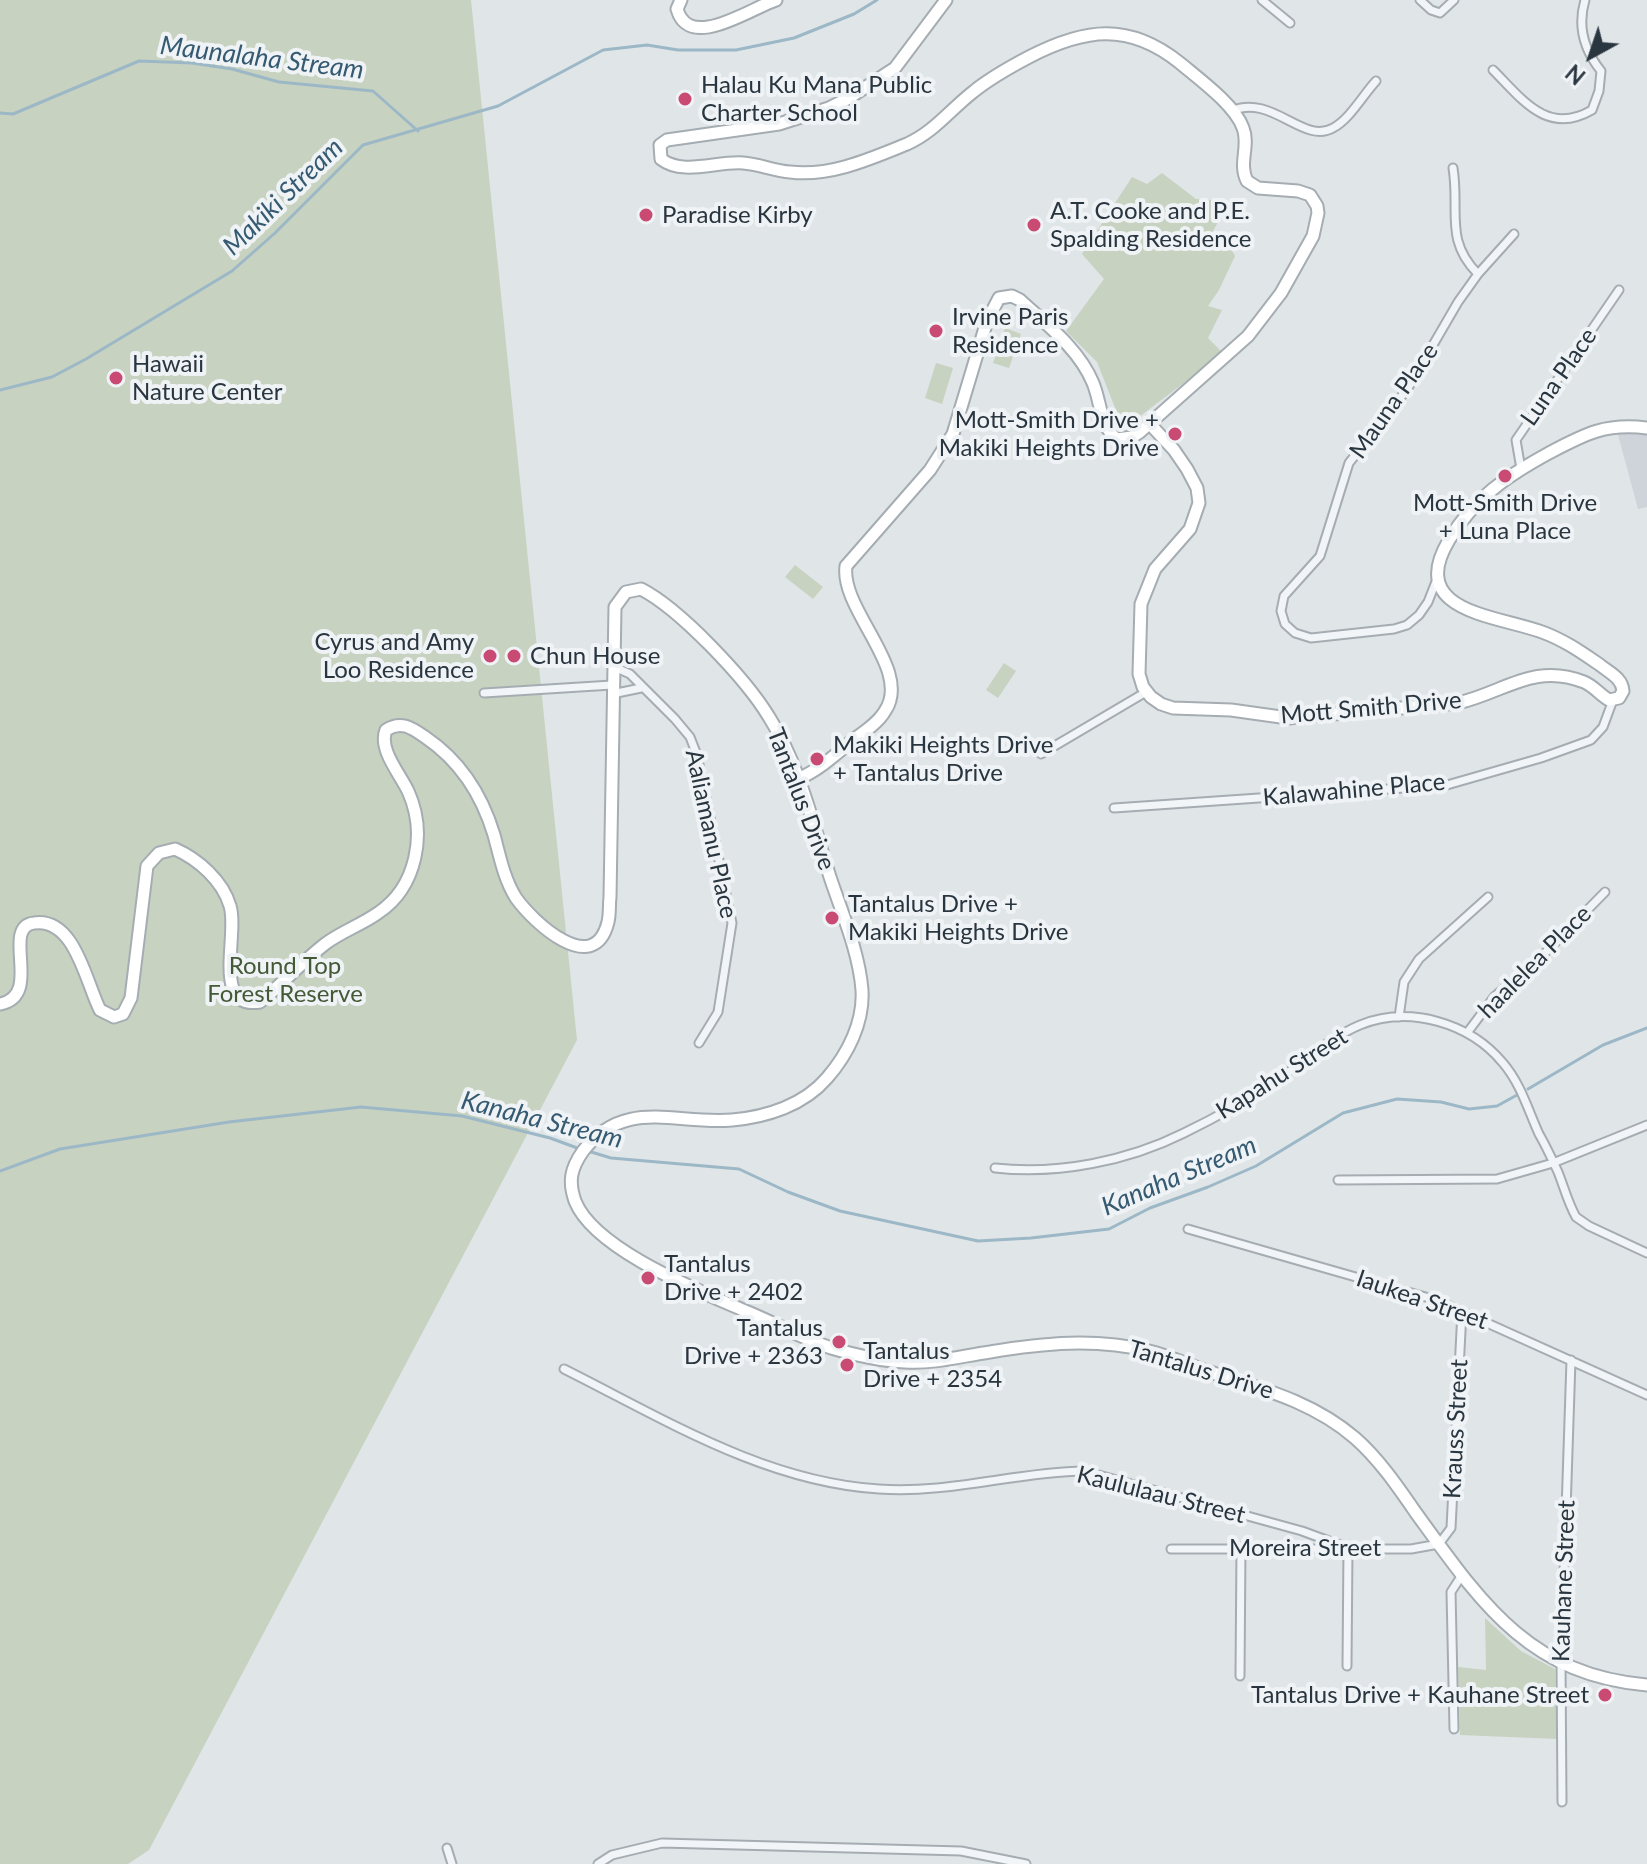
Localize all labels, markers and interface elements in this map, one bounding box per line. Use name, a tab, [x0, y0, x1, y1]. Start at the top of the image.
north arrow	[1551, 16, 1631, 96]
water label: Maunalaha Stream	[158, 30, 366, 86]
text: N	[1560, 59, 1590, 91]
place label: Halau Ku Mana Public Charter School	[701, 71, 932, 127]
marker: Halau Ku Mana Public Charter School	[676, 90, 694, 108]
water label: Makiki Stream	[217, 132, 349, 262]
place label: A.T. Cooke and P.E. Spalding Residence	[1050, 197, 1252, 253]
place label: Paradise Kirby	[662, 201, 813, 229]
marker: Paradise Kirby	[637, 206, 655, 224]
marker: A.T. Cooke and P.E. Spalding Residence	[1025, 216, 1043, 234]
place label: Irvine Paris Residence	[952, 303, 1068, 359]
marker: Irvine Paris Residence	[927, 322, 945, 340]
street label: Luna Place	[1515, 323, 1603, 431]
street label: Mauna Place	[1344, 338, 1444, 464]
place label: Hawaii Nature Center	[132, 350, 282, 406]
marker: Hawaii Nature Center	[107, 369, 125, 387]
place label: Mott-Smith Drive + Makiki Heights Drive	[939, 406, 1159, 462]
marker: Mott-Smith Drive + Makiki Heights Drive	[1166, 425, 1184, 443]
marker: Mott-Smith Drive + Luna Place	[1496, 467, 1514, 485]
place label: Mott-Smith Drive + Luna Place	[1413, 489, 1597, 545]
place label: Cyrus and Amy Loo Residence	[314, 628, 474, 684]
place label: Chun House	[530, 642, 660, 670]
marker: Cyrus and Amy Loo Residence	[481, 647, 499, 665]
marker: Chun House	[505, 647, 523, 665]
street label: Mott Smith Drive	[1279, 686, 1463, 730]
street label: Tantalus Drive	[761, 724, 841, 874]
place label: Makiki Heights Drive + Tantalus Drive	[833, 731, 1053, 787]
street label: Aaliamanu Place	[679, 747, 743, 921]
marker: Makiki Heights Drive + Tantalus Drive	[808, 750, 826, 768]
street label: Kalawahine Place	[1262, 768, 1446, 812]
place label: Tantalus Drive + Makiki Heights Drive	[848, 890, 1068, 946]
street label: haalelea Place	[1473, 900, 1597, 1024]
marker: Tantalus Drive + Makiki Heights Drive	[823, 909, 841, 927]
park label: Round Top Forest Reserve	[207, 952, 363, 1008]
street label: Kapahu Street	[1211, 1022, 1353, 1126]
water label: Kanaha Stream	[458, 1085, 626, 1155]
water label: Kanaha Stream	[1097, 1129, 1261, 1223]
place label: Tantalus Drive + 2402	[664, 1250, 803, 1306]
street label: Iaukea Street	[1352, 1264, 1492, 1336]
marker: Tantalus Drive + 2402	[639, 1269, 657, 1287]
place label: Tantalus Drive + 2363	[684, 1314, 823, 1370]
marker: Tantalus Drive + 2363	[830, 1333, 848, 1351]
street label: Tantalus Drive	[1125, 1334, 1277, 1406]
place label: Tantalus Drive + 2354	[863, 1337, 1002, 1393]
marker: Tantalus Drive + 2354	[838, 1356, 856, 1374]
street label: Krauss Street	[1438, 1358, 1474, 1500]
street label: Kaululaau Street	[1074, 1460, 1248, 1530]
street label: Kauhane Street	[1547, 1500, 1581, 1662]
street label: Moreira Street	[1229, 1534, 1381, 1562]
place label: Tantalus Drive + Kauhane Street	[1251, 1681, 1589, 1709]
marker: Tantalus Drive + Kauhane Street	[1596, 1686, 1614, 1704]

